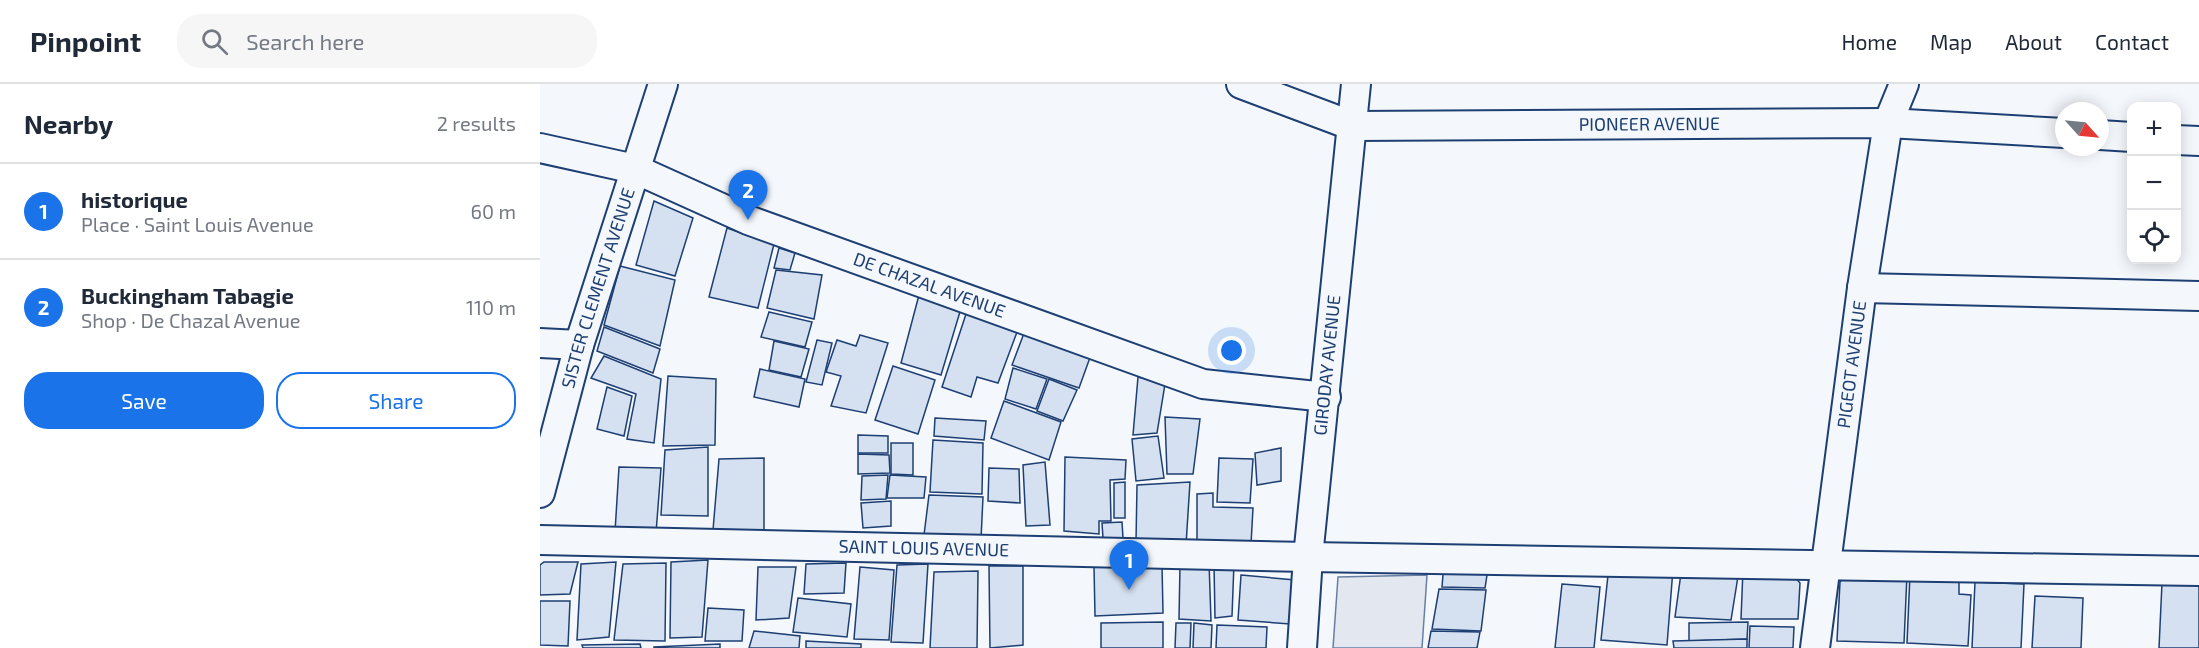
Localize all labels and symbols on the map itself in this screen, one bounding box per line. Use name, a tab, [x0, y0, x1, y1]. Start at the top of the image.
north arrow	[2055, 102, 2109, 156]
street label: PIONEER AVENUE	[1579, 112, 1720, 135]
pin: 2	[728, 170, 768, 220]
street label: SISTER CLEMENT AVENUE	[556, 185, 639, 391]
street label: DE CHAZAL AVENUE	[851, 247, 1009, 322]
street label: GIRODAY AVENUE	[1308, 294, 1345, 436]
street label: PIGEOT AVENUE	[1832, 299, 1870, 429]
your location	[1217, 336, 1246, 365]
street label: SAINT LOUIS AVENUE	[838, 535, 1009, 560]
pin: 1	[1110, 540, 1148, 590]

